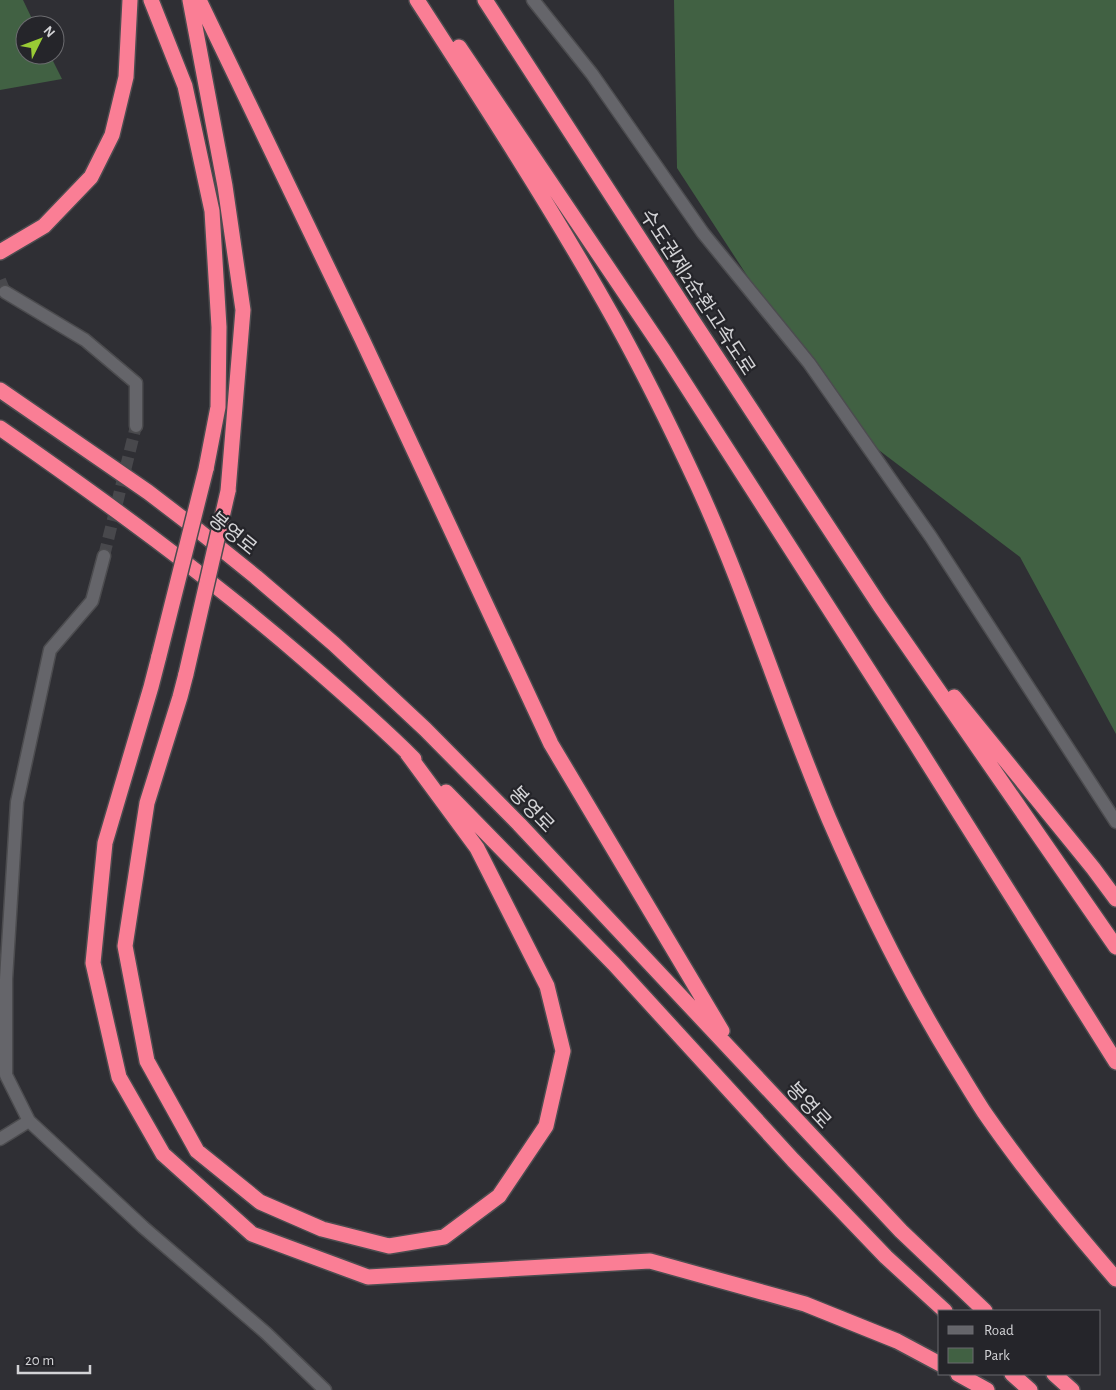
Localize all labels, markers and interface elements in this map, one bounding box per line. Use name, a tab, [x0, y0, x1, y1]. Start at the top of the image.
north arrow	[15, 15, 65, 65]
text: N	[40, 24, 57, 40]
street label: 수도권제2순환고속도로	[636, 206, 759, 379]
street label: 봉영로	[205, 508, 261, 559]
street label: 봉영로	[505, 782, 558, 836]
street label: 봉영로	[782, 1078, 835, 1133]
legend	[938, 1310, 1101, 1375]
text: Road	[984, 1323, 1014, 1338]
scale bar	[18, 1342, 90, 1374]
text: Park	[984, 1348, 1010, 1363]
text: 20 m	[25, 1353, 54, 1368]

